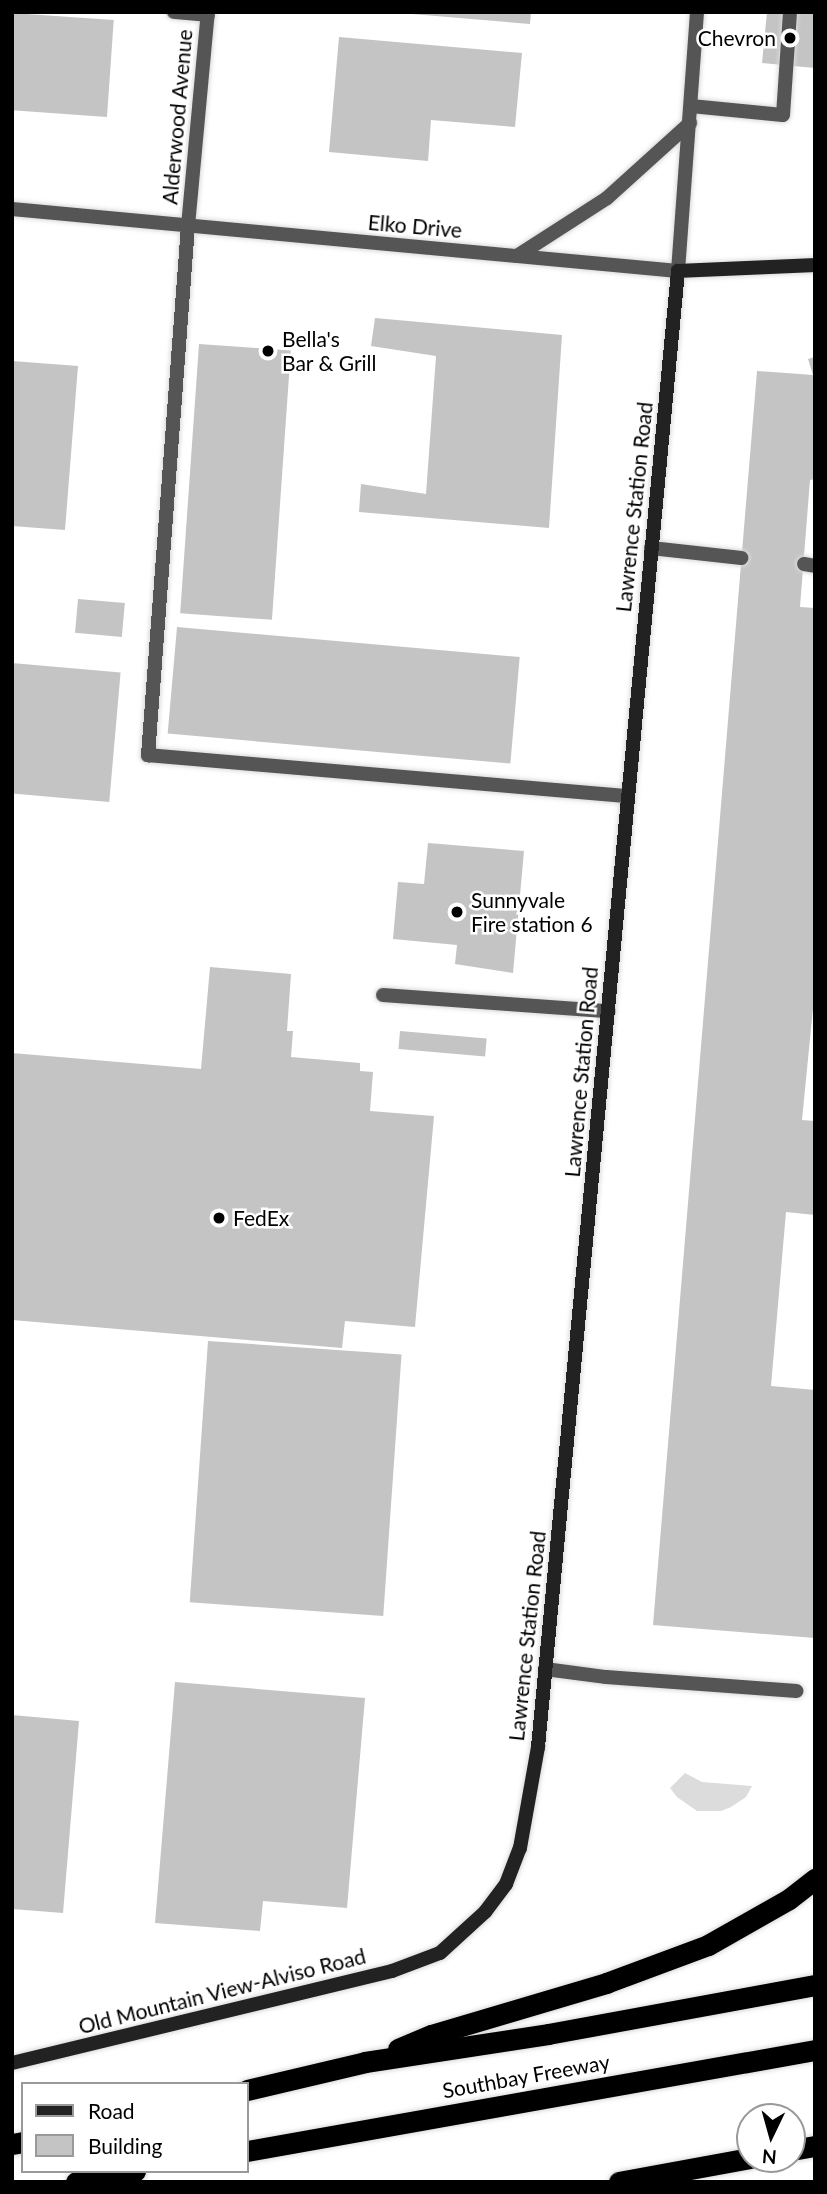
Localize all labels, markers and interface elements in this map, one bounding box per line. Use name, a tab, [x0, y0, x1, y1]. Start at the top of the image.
place label: Chevron	[698, 25, 776, 51]
street label: Alderwood Avenue	[157, 28, 197, 206]
marker: Chevron	[782, 30, 798, 46]
street label: Elko Drive	[367, 209, 463, 243]
place label: Bella's Bar & Grill	[282, 326, 377, 376]
marker: Bella's Bar & Grill	[260, 343, 276, 359]
street label: Lawrence Station Road	[610, 401, 658, 613]
place label: Sunnyvale Fire station 6	[471, 887, 593, 937]
marker: Sunnyvale Fire station 6	[449, 904, 465, 920]
street label: Lawrence Station Road	[559, 966, 603, 1178]
place label: FedEx	[233, 1205, 289, 1231]
marker: FedEx	[211, 1210, 227, 1226]
street label: Lawrence Station Road	[503, 1530, 551, 1742]
street label: Old Mountain View-Alviso Road	[76, 1943, 368, 2039]
street label: Southbay Freeway	[440, 2049, 612, 2103]
legend	[21, 2082, 248, 2173]
text: Road	[88, 2098, 135, 2123]
north arrow	[736, 2103, 806, 2173]
text: Building	[88, 2133, 163, 2158]
text: N	[761, 2145, 778, 2170]

